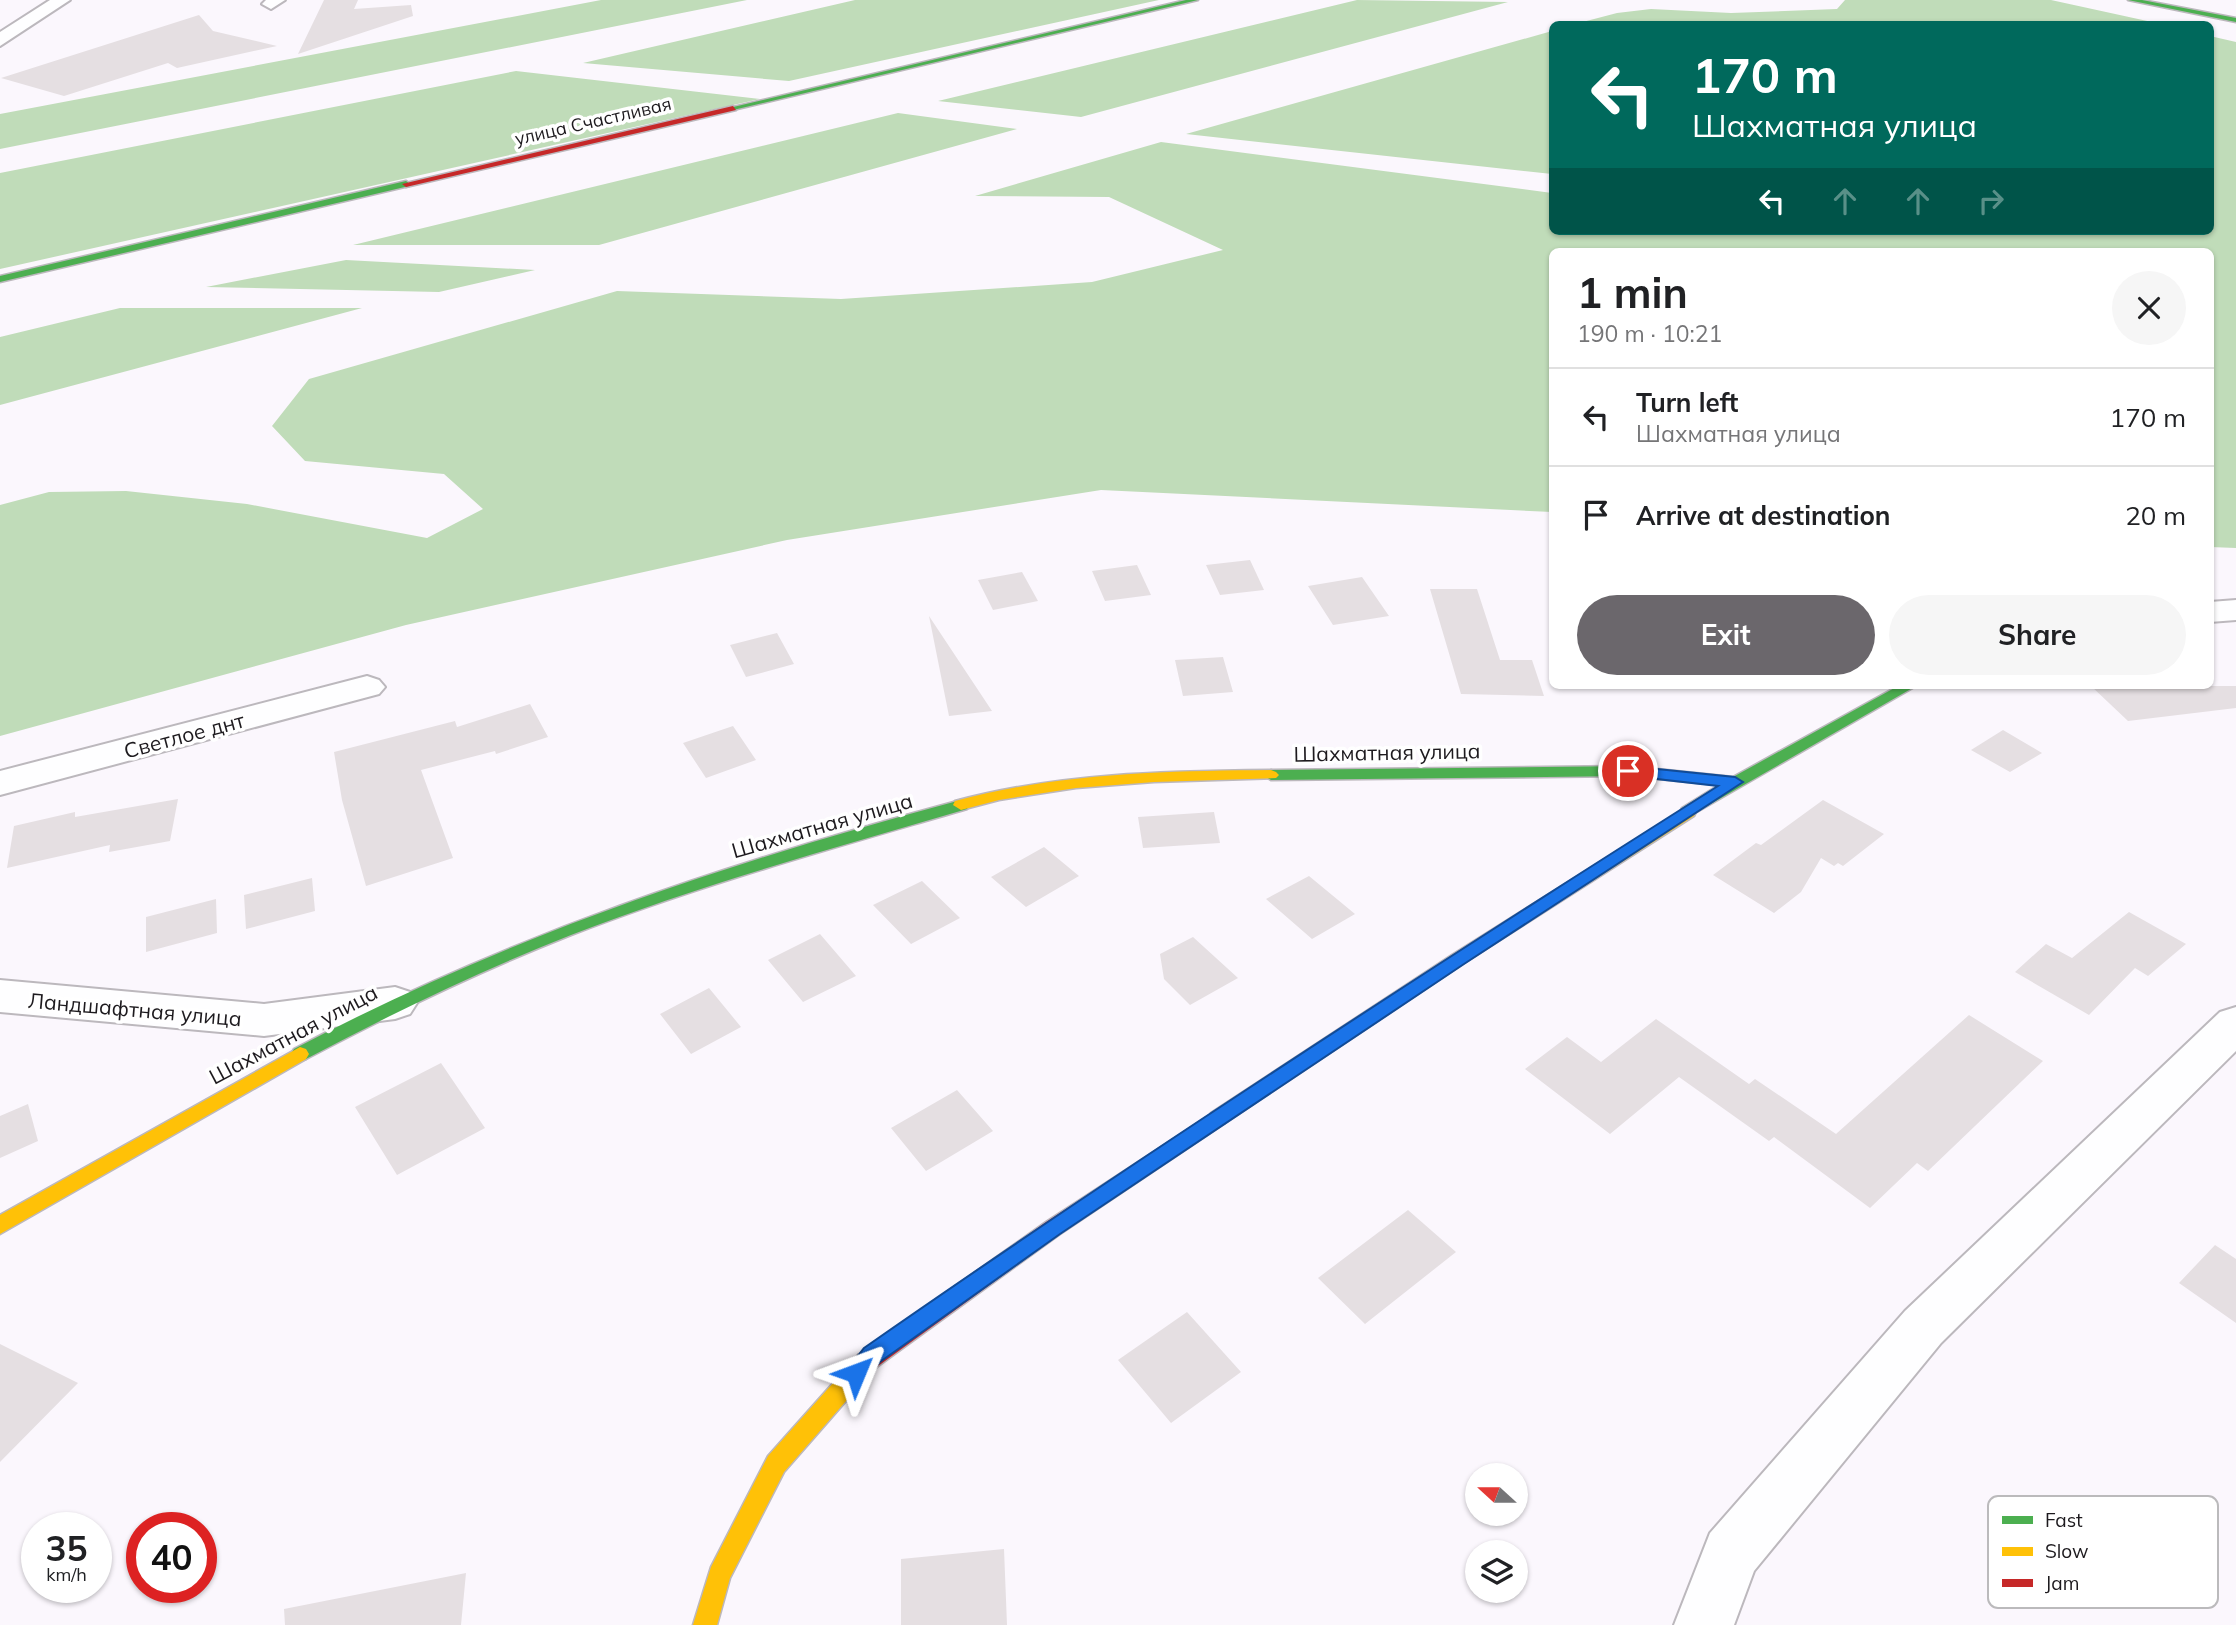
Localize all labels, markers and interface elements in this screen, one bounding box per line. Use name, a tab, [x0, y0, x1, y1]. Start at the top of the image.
text: 170 m	[1692, 44, 1838, 105]
icon: left	[1577, 49, 1668, 140]
street label: улица Счастливая	[512, 92, 674, 150]
text: Шахматная улица	[1692, 105, 1977, 145]
icon: left	[1753, 182, 1791, 220]
icon: ahead	[1826, 182, 1864, 220]
icon: ahead	[1899, 182, 1937, 220]
icon: right	[1972, 182, 2010, 220]
text: 1 min	[1577, 266, 1688, 319]
button: close	[2112, 271, 2186, 345]
text: 190 m · 10:21	[1577, 319, 1722, 348]
text: Turn left	[1636, 386, 1738, 419]
icon: left	[1577, 398, 1615, 436]
text: 170 m	[2110, 401, 2186, 434]
text: Шахматная улица	[1636, 419, 1841, 448]
icon: arrive	[1577, 496, 1615, 534]
text: Arrive at destination	[1636, 499, 1891, 532]
text: 20 m	[2125, 499, 2186, 532]
button: Exit	[1577, 595, 1875, 675]
button: Share	[1889, 595, 2186, 675]
street label: Светлое днт	[121, 706, 248, 764]
street label: Шахматная улица	[1293, 737, 1481, 767]
pin	[1598, 741, 1658, 801]
icon: arrive	[1609, 752, 1647, 790]
street label: Шахматная улица	[729, 787, 915, 863]
street label: Шахматная улица	[204, 979, 382, 1089]
street label: Ландшафтная улица	[27, 987, 243, 1031]
position arrow	[819, 1336, 893, 1410]
north arrow	[1465, 1463, 1528, 1526]
map controls	[1465, 1463, 1528, 1603]
legend	[1988, 1496, 2218, 1608]
text: Fast	[2045, 1508, 2083, 1532]
speed limit sign: 40	[126, 1512, 217, 1603]
text: 35	[45, 1526, 88, 1570]
text: Slow	[2045, 1539, 2089, 1563]
button: layers	[1465, 1540, 1528, 1603]
text: km/h	[46, 1563, 87, 1586]
text: Jam	[2045, 1571, 2079, 1595]

